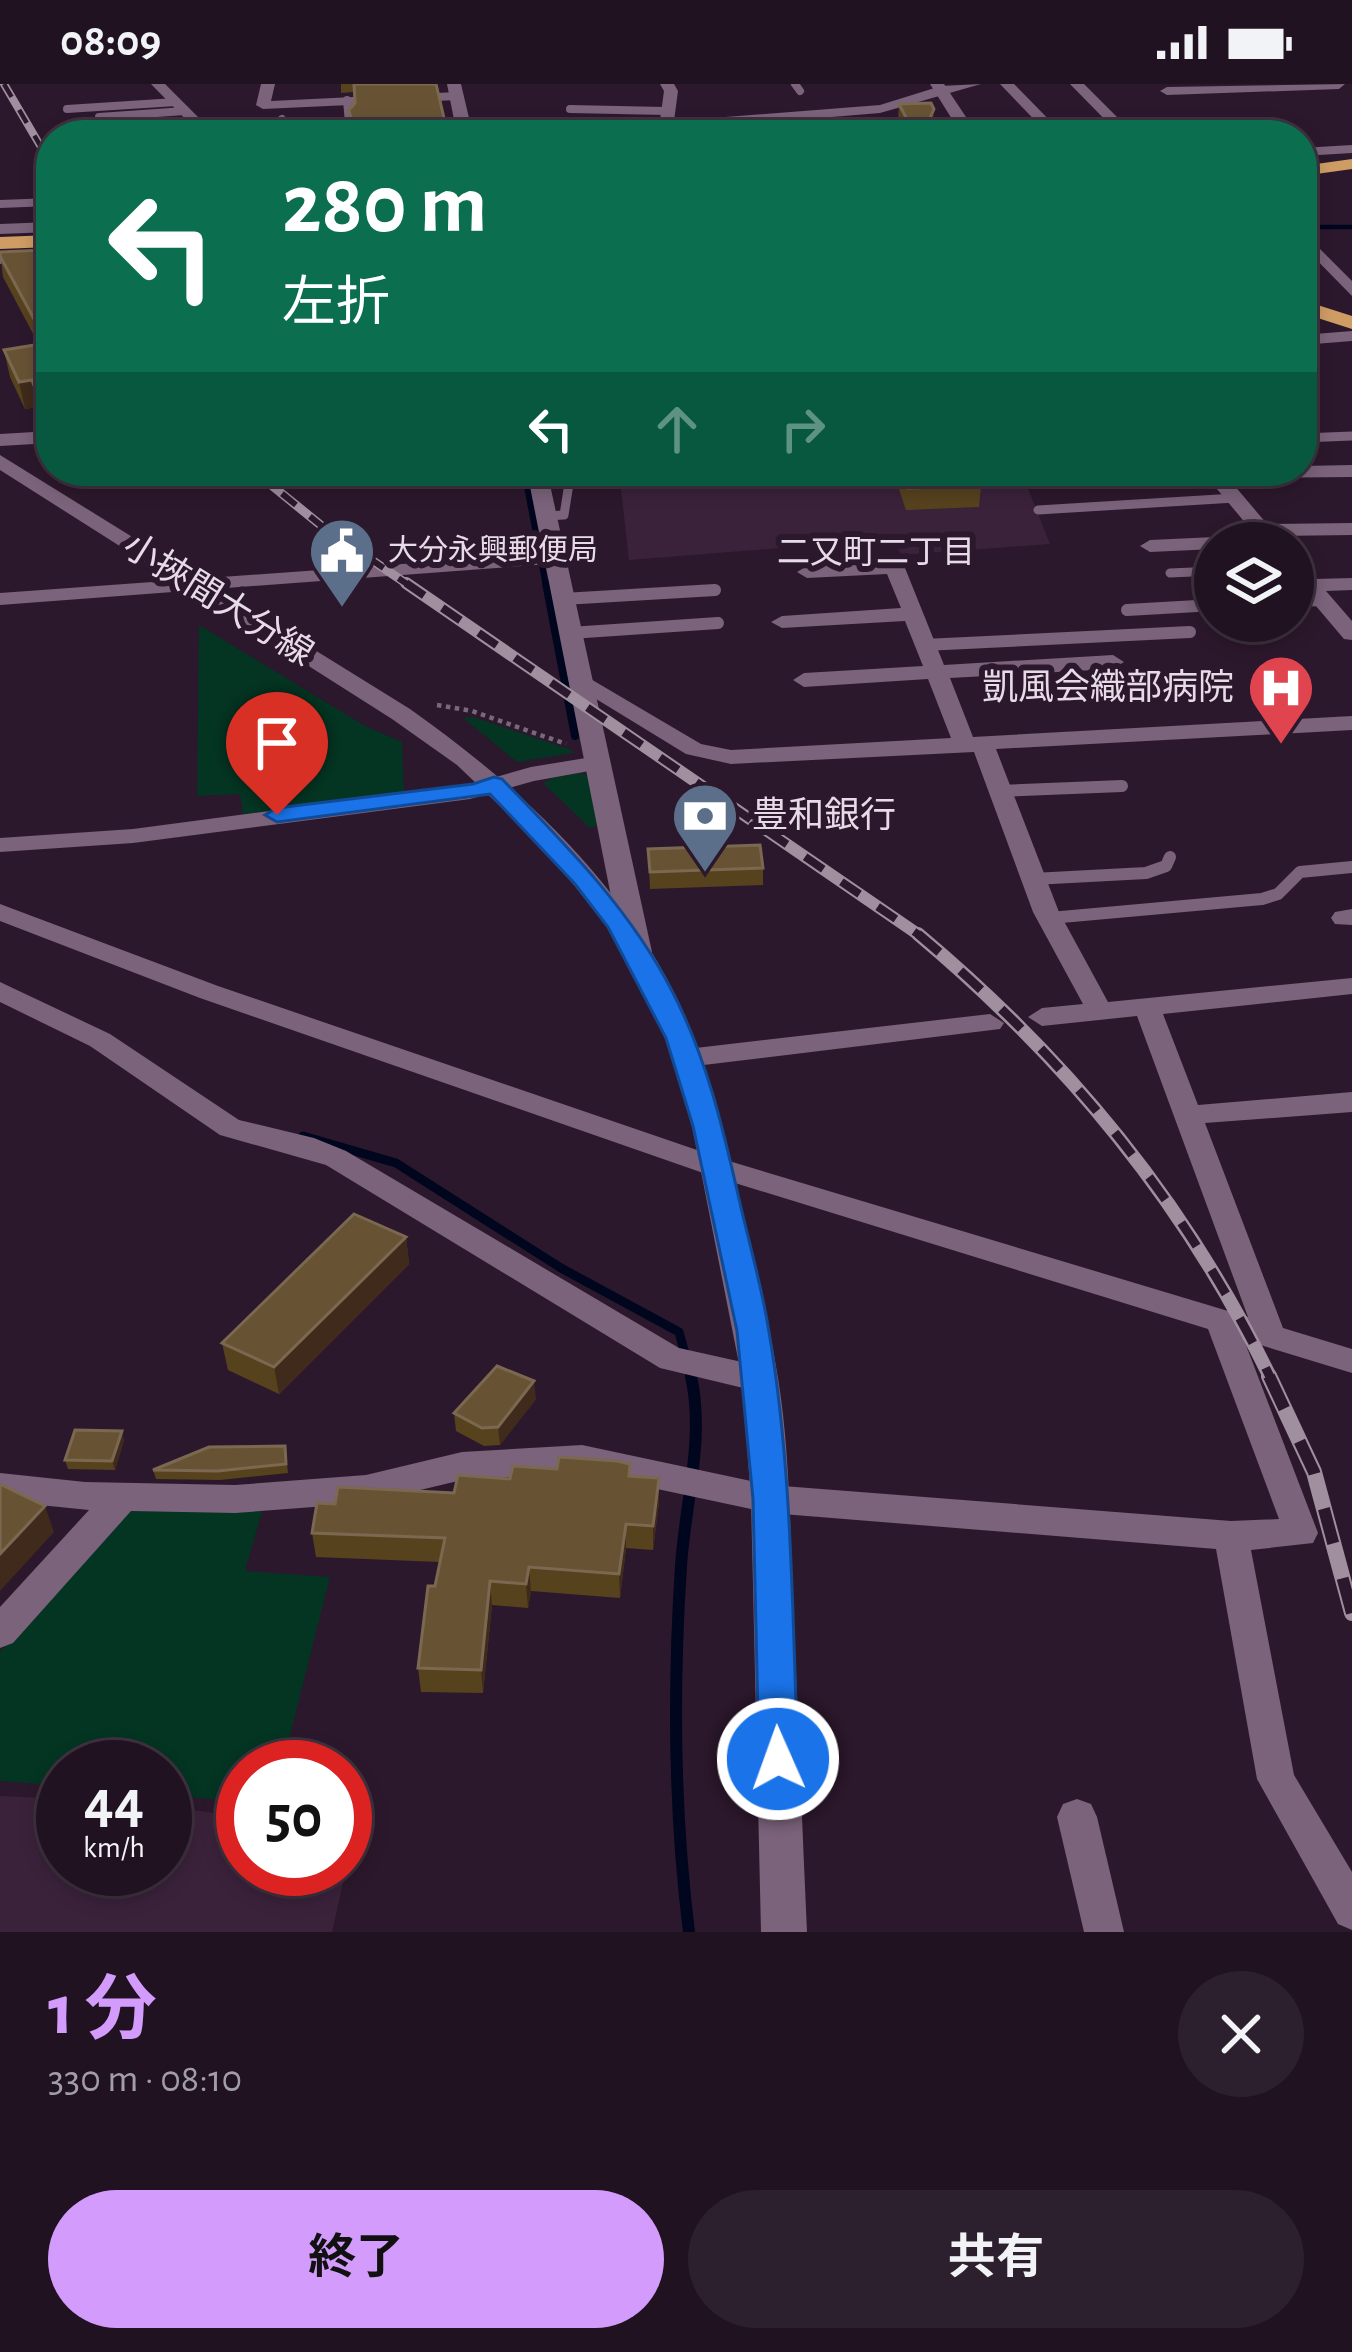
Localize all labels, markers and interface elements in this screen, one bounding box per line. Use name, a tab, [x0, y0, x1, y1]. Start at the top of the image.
text: 08:09	[60, 19, 161, 64]
text: 280 m	[282, 164, 487, 248]
icon: left	[84, 168, 240, 324]
text: 左折	[282, 277, 390, 331]
icon: left	[518, 396, 584, 462]
icon: ahead	[644, 396, 710, 462]
icon: right	[770, 396, 836, 462]
public building icon: 大分永興郵便局	[307, 516, 377, 610]
map controls	[1194, 522, 1314, 642]
button: layers	[1194, 522, 1314, 642]
street label: 小挾間大分線	[117, 526, 320, 673]
place label: 大分永興郵便局	[388, 534, 598, 566]
district label: 二又町二丁目	[777, 536, 975, 570]
hospital icon: 凱風会織部病院	[1246, 653, 1316, 747]
place label: 凱風会織部病院	[982, 668, 1234, 706]
pin	[226, 692, 328, 815]
icon: arrive	[244, 710, 310, 776]
bank icon: 豊和銀行	[670, 781, 740, 875]
place label: 豊和銀行	[752, 796, 896, 834]
position arrow	[715, 1696, 841, 1822]
speed limit sign: 50	[216, 1740, 372, 1896]
text: 44	[84, 1773, 144, 1833]
text: km/h	[83, 1833, 145, 1863]
button: close	[1178, 1971, 1304, 2097]
text: 1 分	[48, 1975, 157, 2047]
text: 330 m · 08:10	[48, 2060, 242, 2099]
button: 終了	[48, 2190, 664, 2328]
button: 共有	[688, 2190, 1304, 2328]

